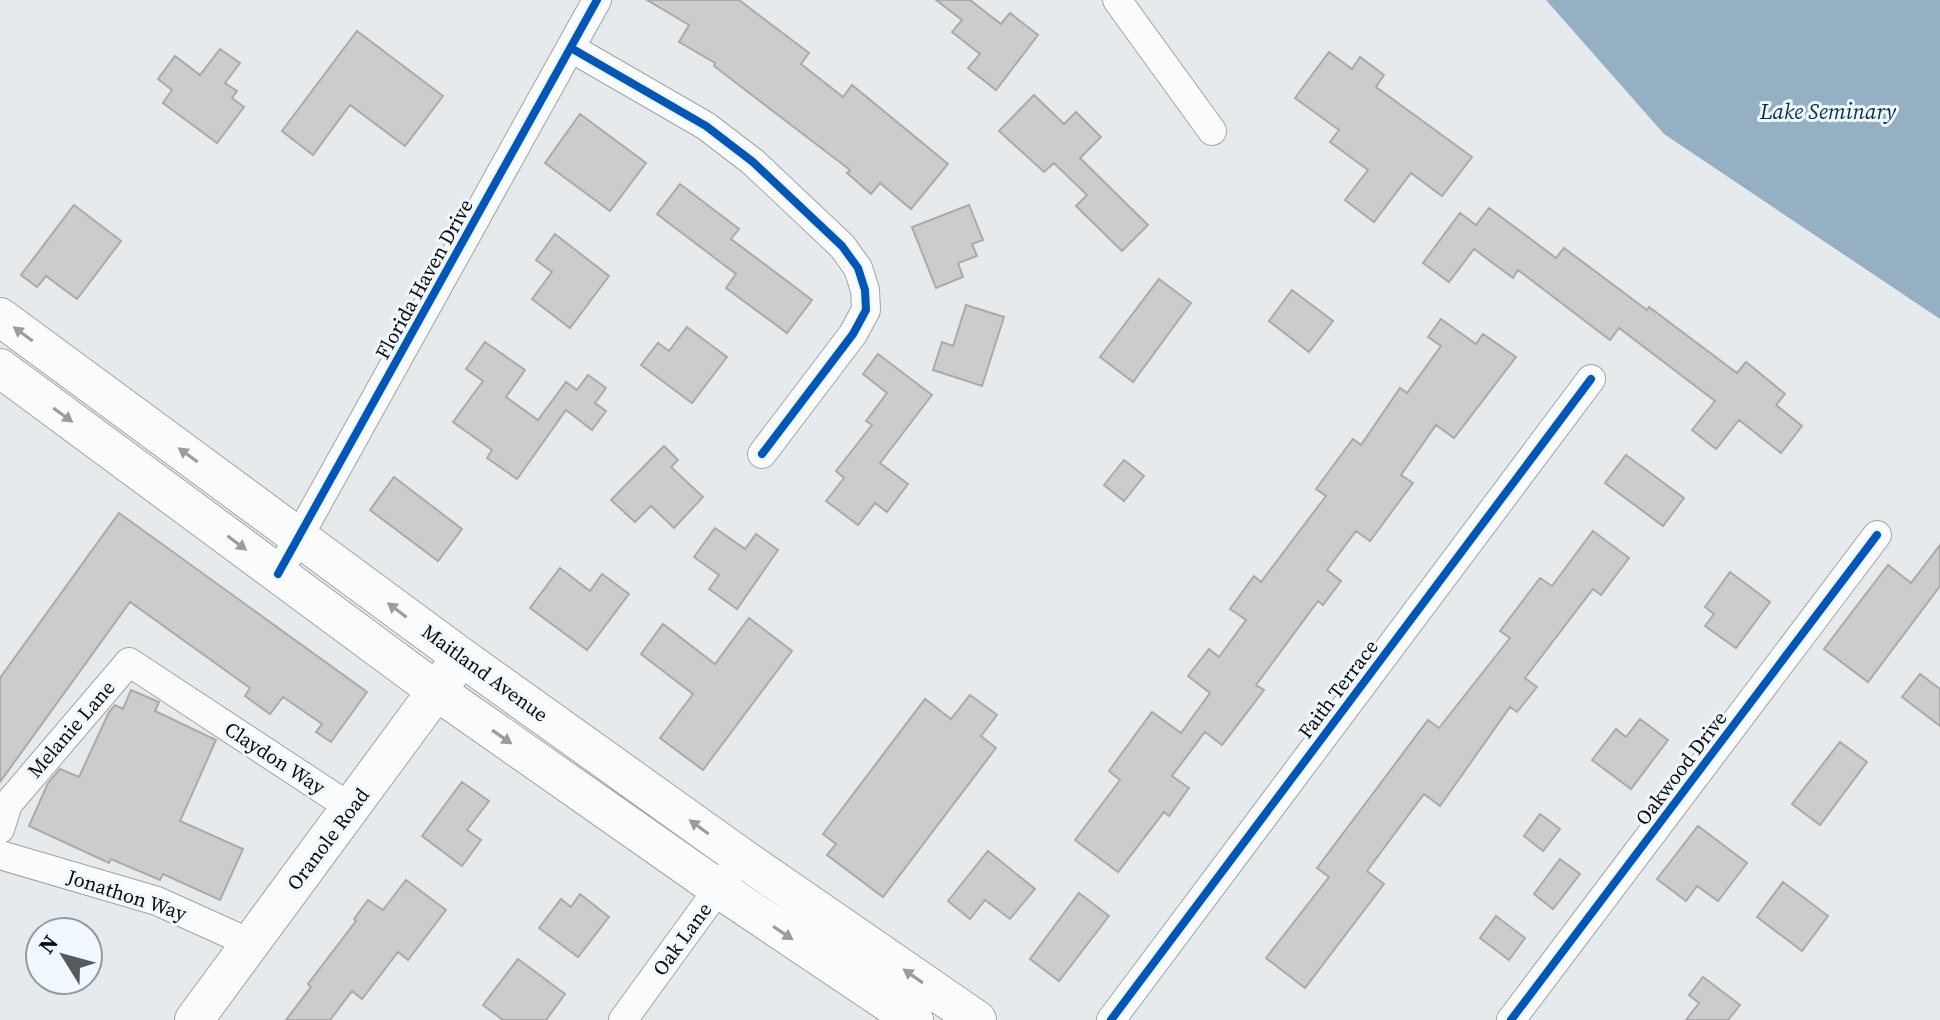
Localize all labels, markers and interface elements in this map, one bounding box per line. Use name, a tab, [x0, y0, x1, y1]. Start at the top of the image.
water label: Lake Seminary	[1759, 96, 1896, 126]
street label: Florida Haven Drive	[368, 194, 480, 364]
one-way arrow	[12, 326, 33, 342]
one-way arrow	[53, 406, 73, 422]
one-way arrow	[178, 448, 198, 464]
one-way arrow	[226, 535, 248, 551]
one-way arrow	[387, 602, 407, 618]
street label: Maitland Avenue	[416, 618, 554, 728]
street label: Faith Terrace	[1291, 634, 1385, 744]
street label: Melanie Lane	[21, 674, 121, 784]
street label: Oakwood Drive	[1629, 705, 1733, 831]
street label: Claydon Way	[219, 715, 331, 801]
one-way arrow	[491, 729, 512, 744]
street label: Oranole Road	[280, 782, 376, 896]
one-way arrow	[689, 820, 710, 835]
street label: Jonathon Way	[63, 862, 191, 928]
street label: Oak Lane	[646, 897, 718, 981]
north arrow	[24, 916, 104, 996]
one-way arrow	[773, 925, 794, 940]
text: N	[31, 929, 65, 959]
one-way arrow	[902, 969, 923, 984]

